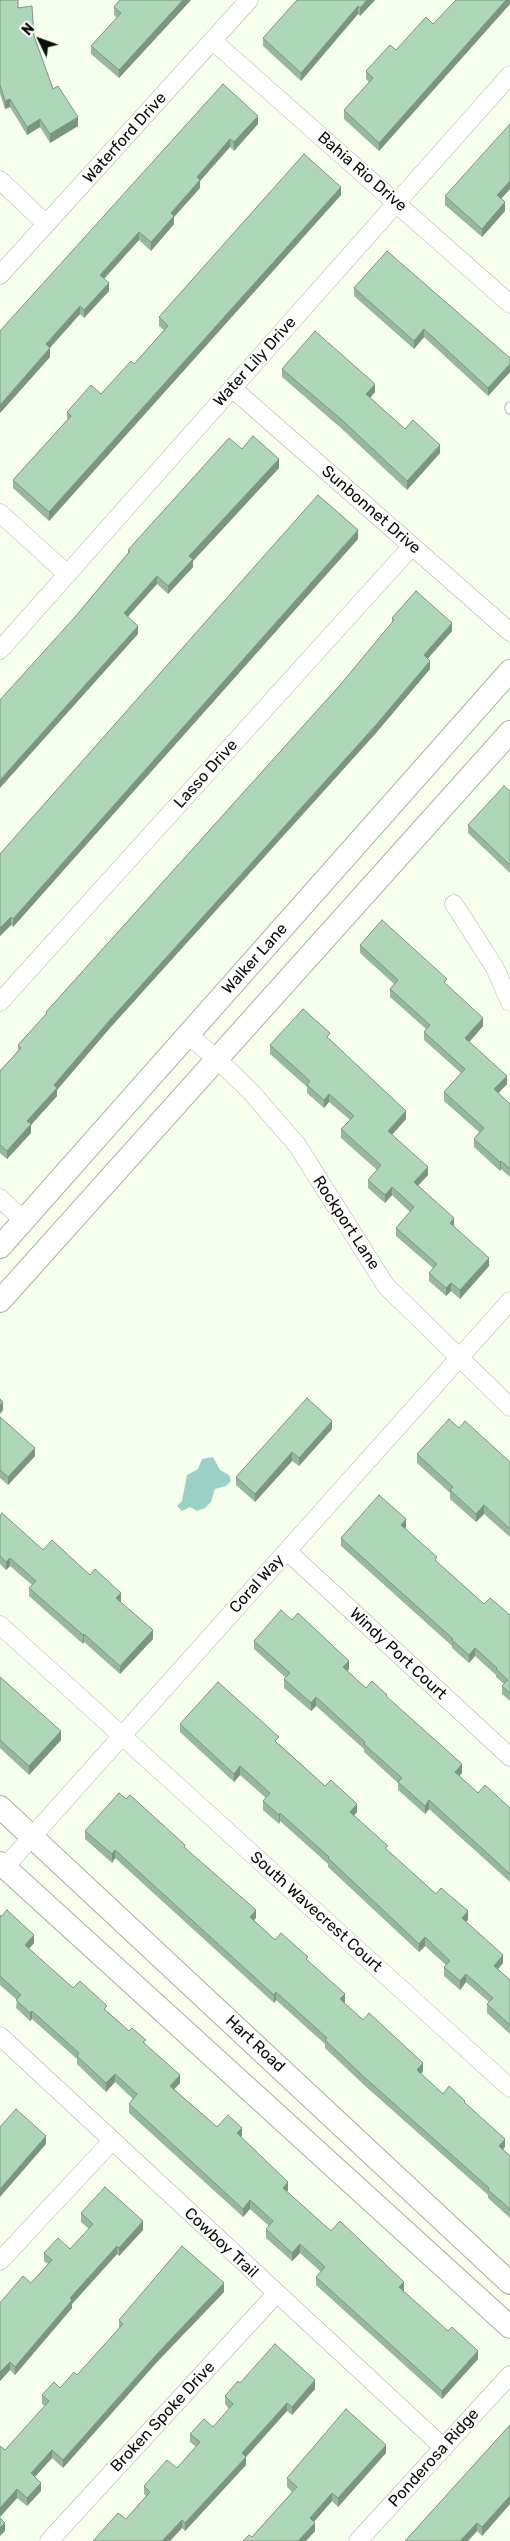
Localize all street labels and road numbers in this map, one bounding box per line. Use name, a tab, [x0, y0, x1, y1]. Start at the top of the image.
street label: Waterford Drive	[79, 89, 171, 187]
street label: Bahia Rio Drive	[313, 128, 411, 216]
street label: Water Lily Drive	[210, 313, 300, 411]
street label: Sunbonnet Drive	[318, 462, 424, 558]
street label: Lasso Drive	[170, 736, 242, 812]
street label: Walker Lane	[218, 920, 292, 998]
street label: Rockport Lane	[309, 1172, 383, 1274]
street label: Coral Way	[226, 1551, 288, 1617]
street label: Windy Port Court	[345, 1604, 451, 1704]
street label: South Wavecrest Court	[246, 1848, 386, 1976]
street label: Hart Road	[221, 2012, 289, 2076]
street label: Cowboy Trail	[180, 2204, 262, 2282]
street label: Broken Spoke Drive	[107, 2358, 219, 2476]
street label: Ponderosa Ridge	[385, 2405, 483, 2511]

